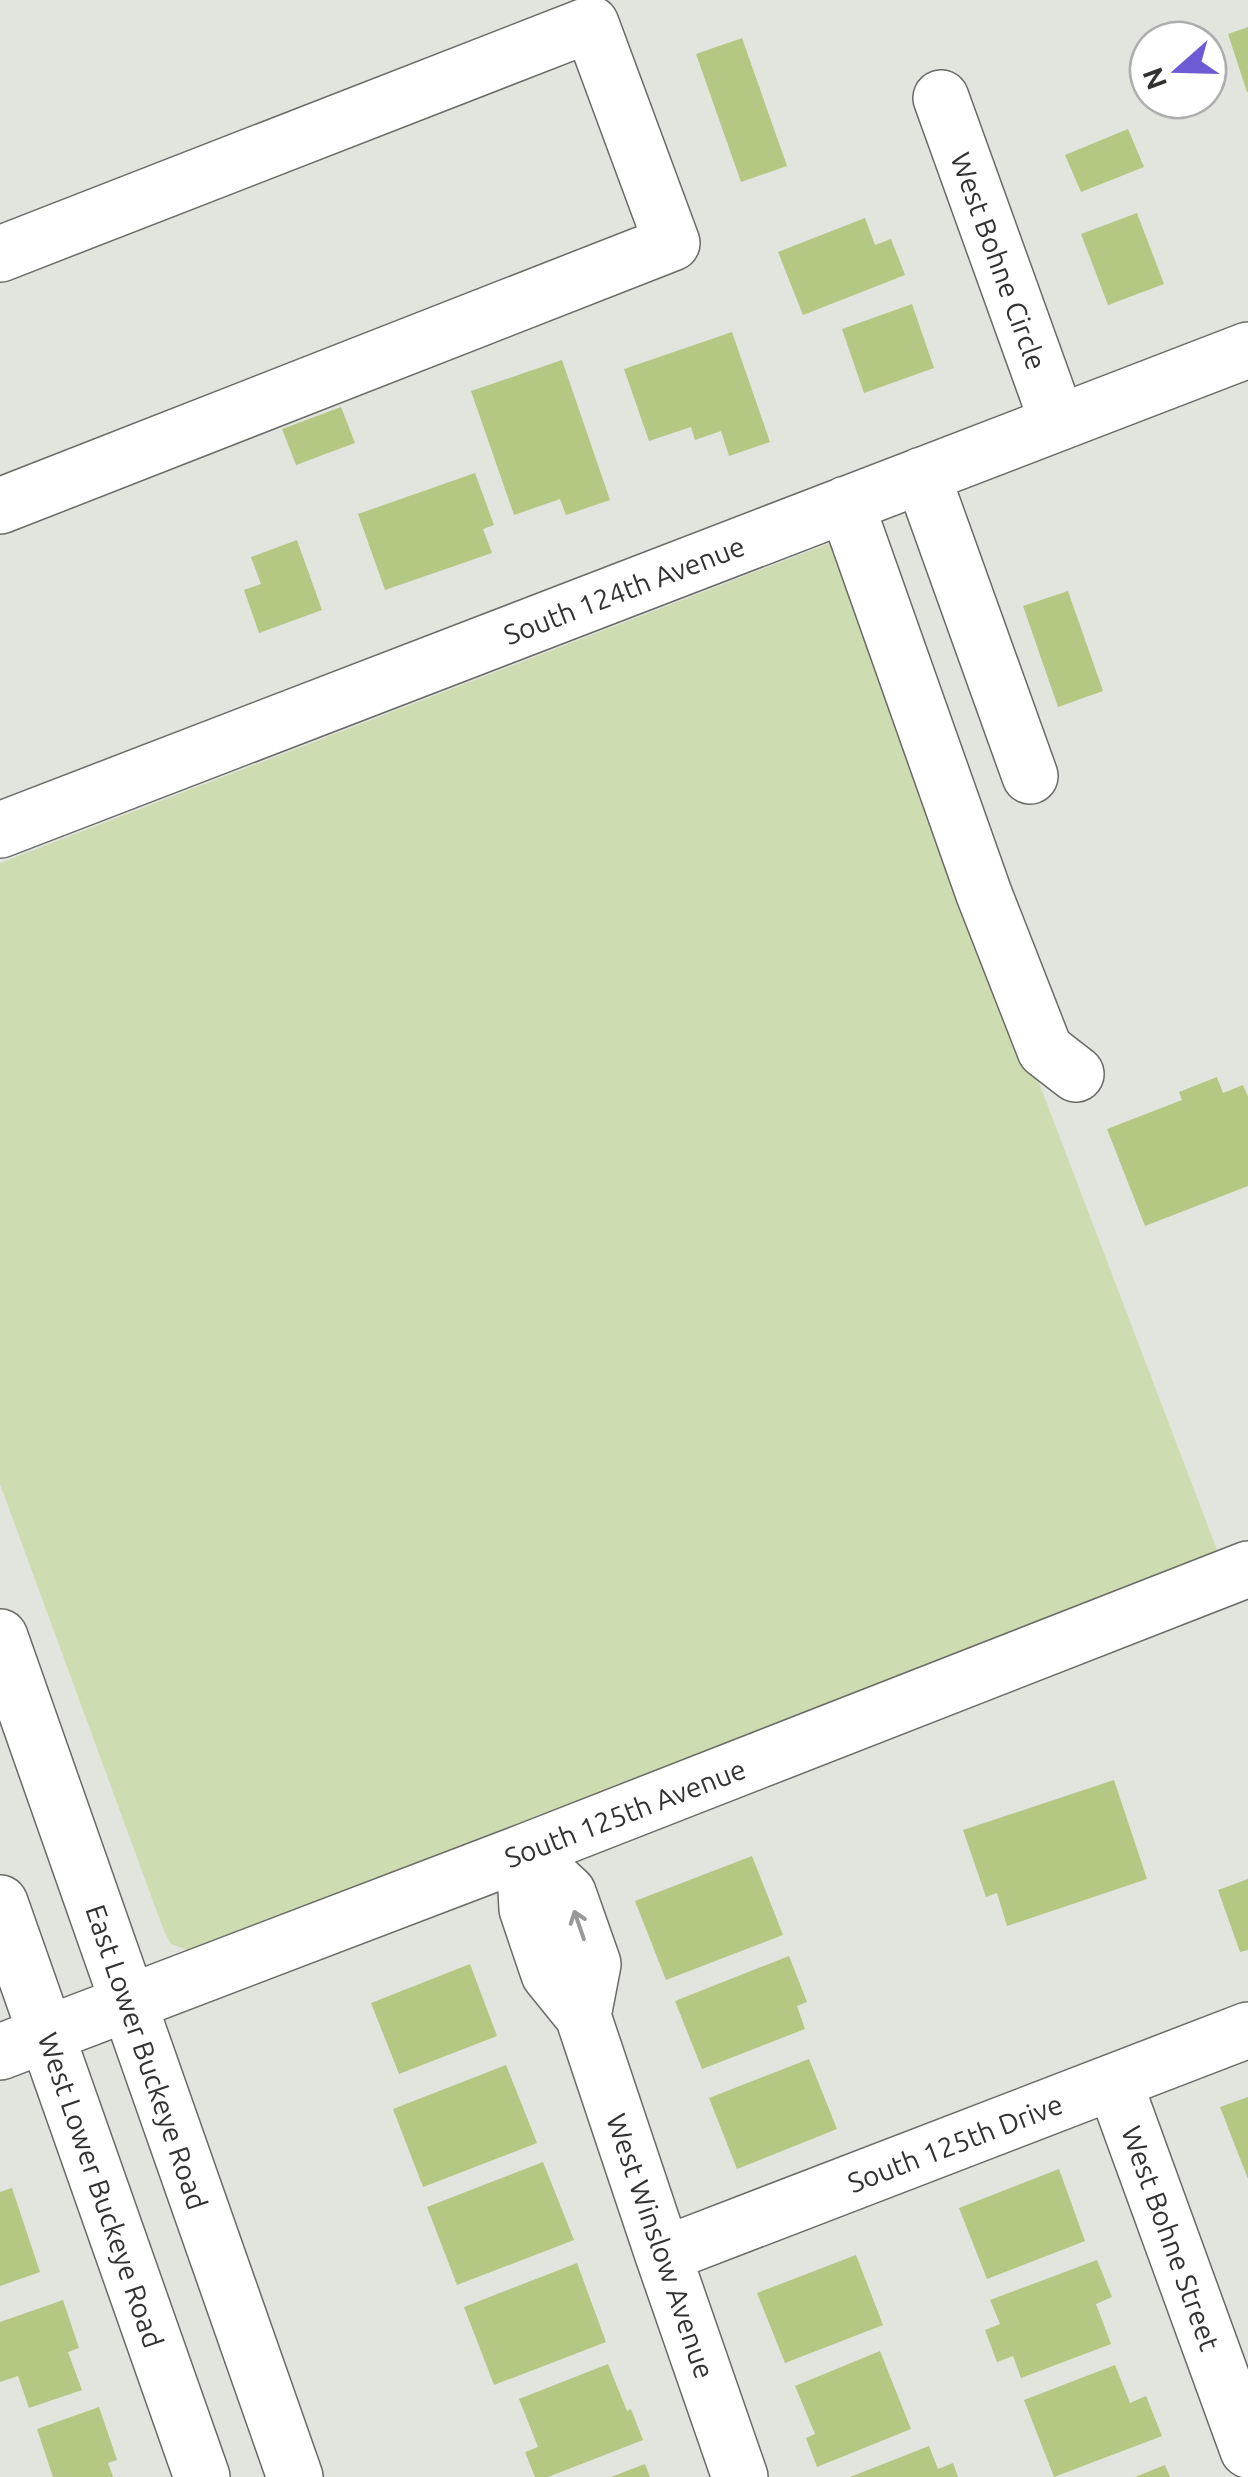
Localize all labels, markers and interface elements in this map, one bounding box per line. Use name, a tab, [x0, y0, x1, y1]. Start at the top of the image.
north arrow	[1128, 20, 1228, 120]
text: N	[1136, 64, 1172, 94]
street label: West Bohne Circle	[945, 148, 1053, 374]
street label: South 124th Avenue	[499, 530, 749, 650]
street label: South 125th Avenue	[500, 1753, 750, 1873]
street label: East Lower Buckeye Road	[80, 1901, 214, 2213]
one-way arrow	[569, 1910, 587, 1941]
street label: West Lower Buckeye Road	[32, 2028, 170, 2352]
street label: South 125th Drive	[843, 2088, 1067, 2198]
street label: West Winslow Avenue	[601, 2109, 721, 2383]
street label: West Bohne Street	[1116, 2121, 1226, 2355]

